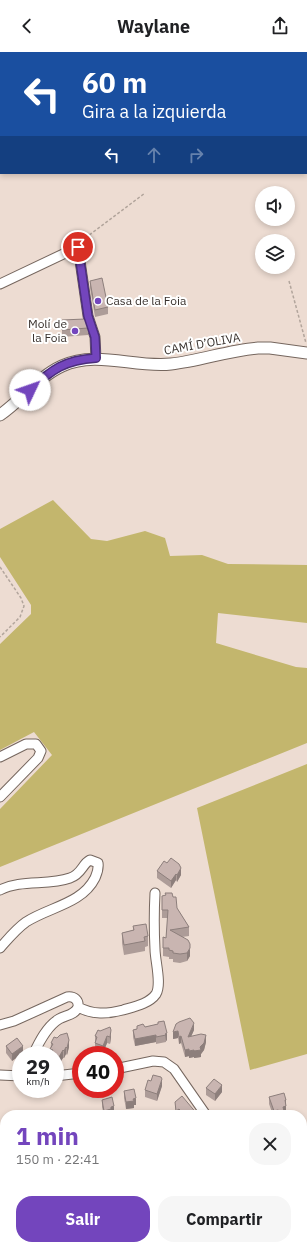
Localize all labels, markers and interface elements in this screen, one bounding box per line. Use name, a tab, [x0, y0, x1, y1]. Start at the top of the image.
icon: back	[16, 15, 38, 37]
text: Waylane	[117, 15, 190, 38]
icon: share	[269, 15, 291, 37]
text: 60 m	[82, 64, 147, 101]
icon: left	[16, 68, 68, 120]
text: Gira a la izquierda	[82, 100, 226, 123]
icon: left	[101, 144, 123, 166]
icon: ahead	[143, 144, 165, 166]
icon: right	[185, 144, 207, 166]
map controls	[255, 186, 295, 274]
button: sound	[255, 186, 295, 226]
pin	[61, 230, 95, 264]
button: layers	[255, 234, 295, 274]
icon: arrive	[67, 236, 89, 258]
place label: Casa de la Foia	[106, 293, 187, 308]
marker: Casa de la Foia	[93, 296, 103, 306]
place label: Molí de la Foia	[28, 316, 68, 345]
marker: Molí de la Foia	[70, 326, 80, 336]
street label: CAMÍ D’OLIVA	[163, 329, 242, 358]
position arrow	[9, 369, 51, 411]
speed limit sign: 40	[72, 1046, 124, 1098]
text: 29	[26, 1053, 50, 1080]
text: km/h	[26, 1075, 50, 1088]
text: 1 min	[16, 1120, 79, 1152]
button: close	[249, 1123, 291, 1165]
text: 150 m · 22:41	[16, 1151, 99, 1168]
button: Salir	[16, 1196, 150, 1242]
button: Compartir	[158, 1196, 291, 1242]

